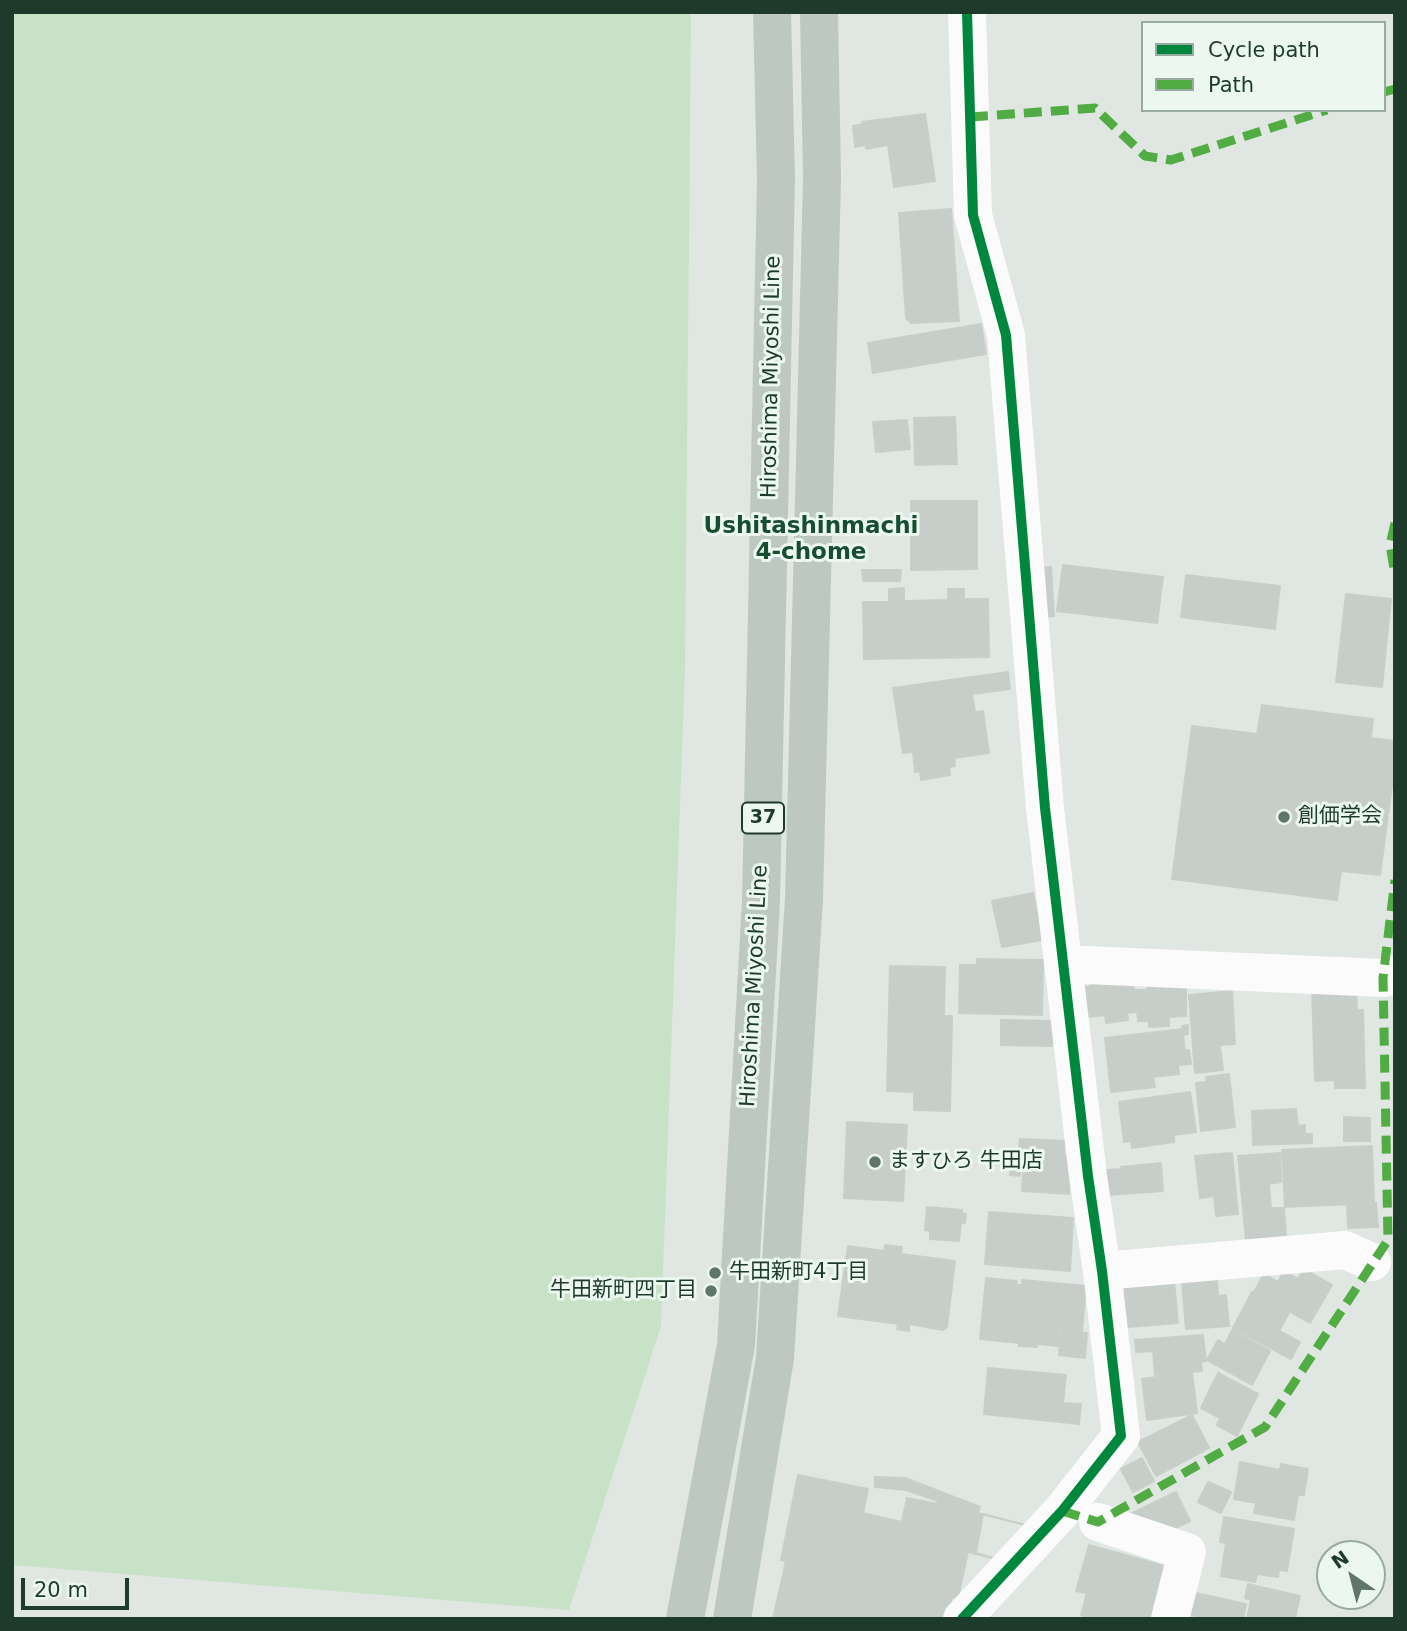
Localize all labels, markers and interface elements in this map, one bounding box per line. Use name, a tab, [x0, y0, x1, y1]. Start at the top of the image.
legend	[1141, 21, 1386, 112]
text: Cycle path	[1208, 38, 1320, 62]
text: Path	[1208, 73, 1254, 97]
street label: Hiroshima Miyoshi Line	[757, 256, 787, 498]
district label: Ushitashinmachi 4-chome	[704, 513, 918, 567]
road number: 37	[742, 803, 784, 834]
place label: 創価学会	[1298, 804, 1382, 830]
marker: 創価学会	[1276, 809, 1292, 825]
street label: Hiroshima Miyoshi Line	[736, 864, 774, 1108]
place label: ますひろ 牛田店	[889, 1149, 1043, 1175]
marker: ますひろ 牛田店	[867, 1154, 883, 1170]
place label: 牛田新町4丁目	[729, 1260, 868, 1286]
marker: 牛田新町4丁目	[707, 1265, 723, 1281]
place label: 牛田新町四丁目	[550, 1278, 697, 1304]
marker: 牛田新町四丁目	[703, 1283, 719, 1299]
north arrow	[1316, 1540, 1386, 1610]
text: N	[1327, 1546, 1353, 1573]
scale bar	[24, 1564, 133, 1608]
text: 20 m	[34, 1578, 88, 1602]

